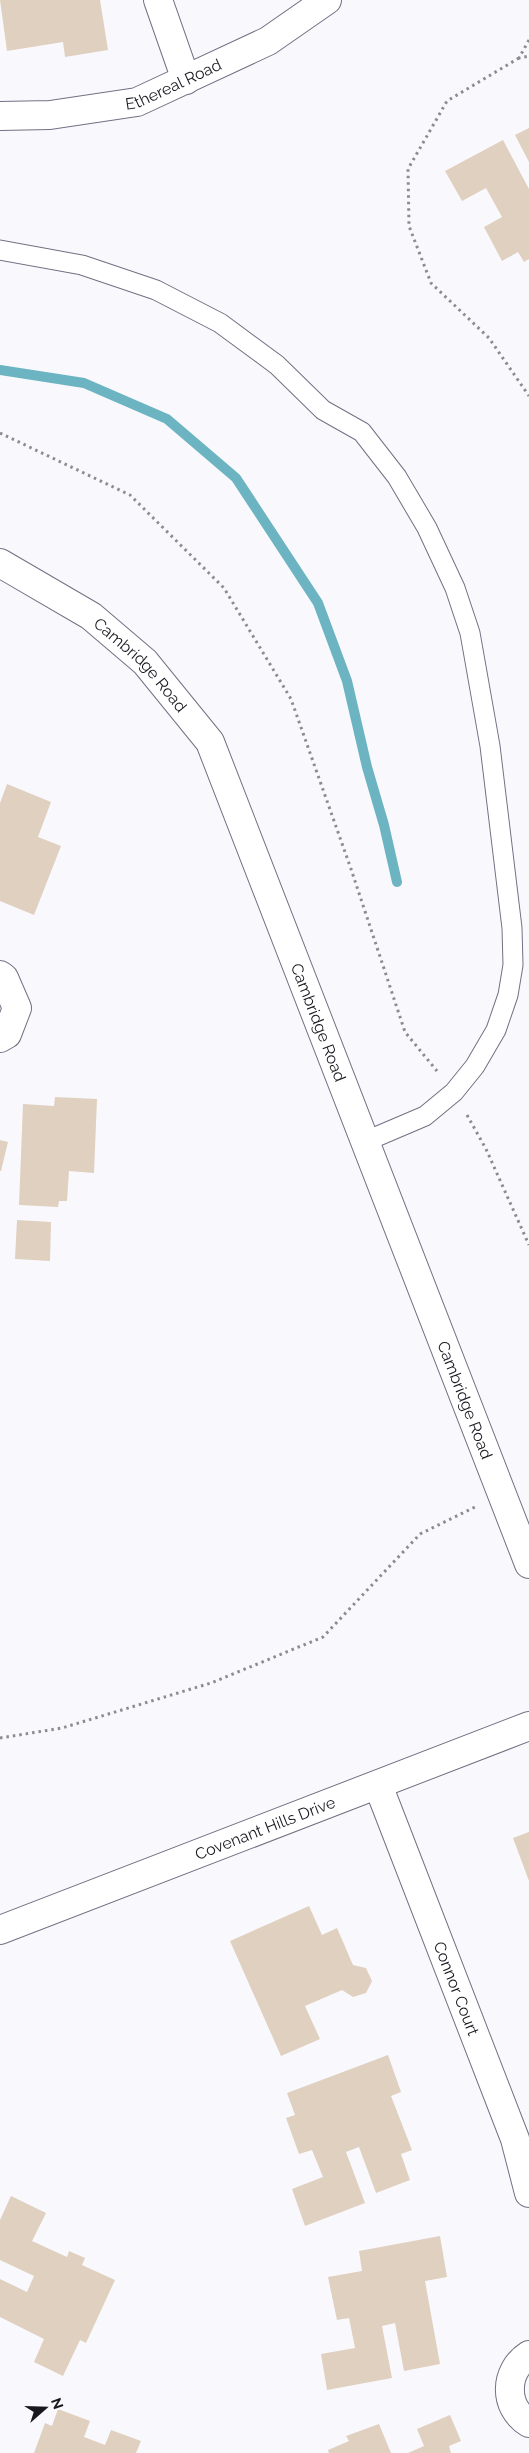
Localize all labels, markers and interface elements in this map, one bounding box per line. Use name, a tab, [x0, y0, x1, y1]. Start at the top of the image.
street label: Ethereal Road	[124, 55, 224, 113]
street label: Cambridge Road	[90, 613, 191, 716]
street label: Cambridge Road	[287, 961, 350, 1084]
street label: Cambridge Road	[434, 1338, 497, 1462]
street label: Covenant Hills Drive	[192, 1792, 338, 1863]
street label: Connor Court	[430, 1939, 484, 2039]
north arrow	[20, 2383, 70, 2433]
text: N	[48, 2396, 67, 2411]

